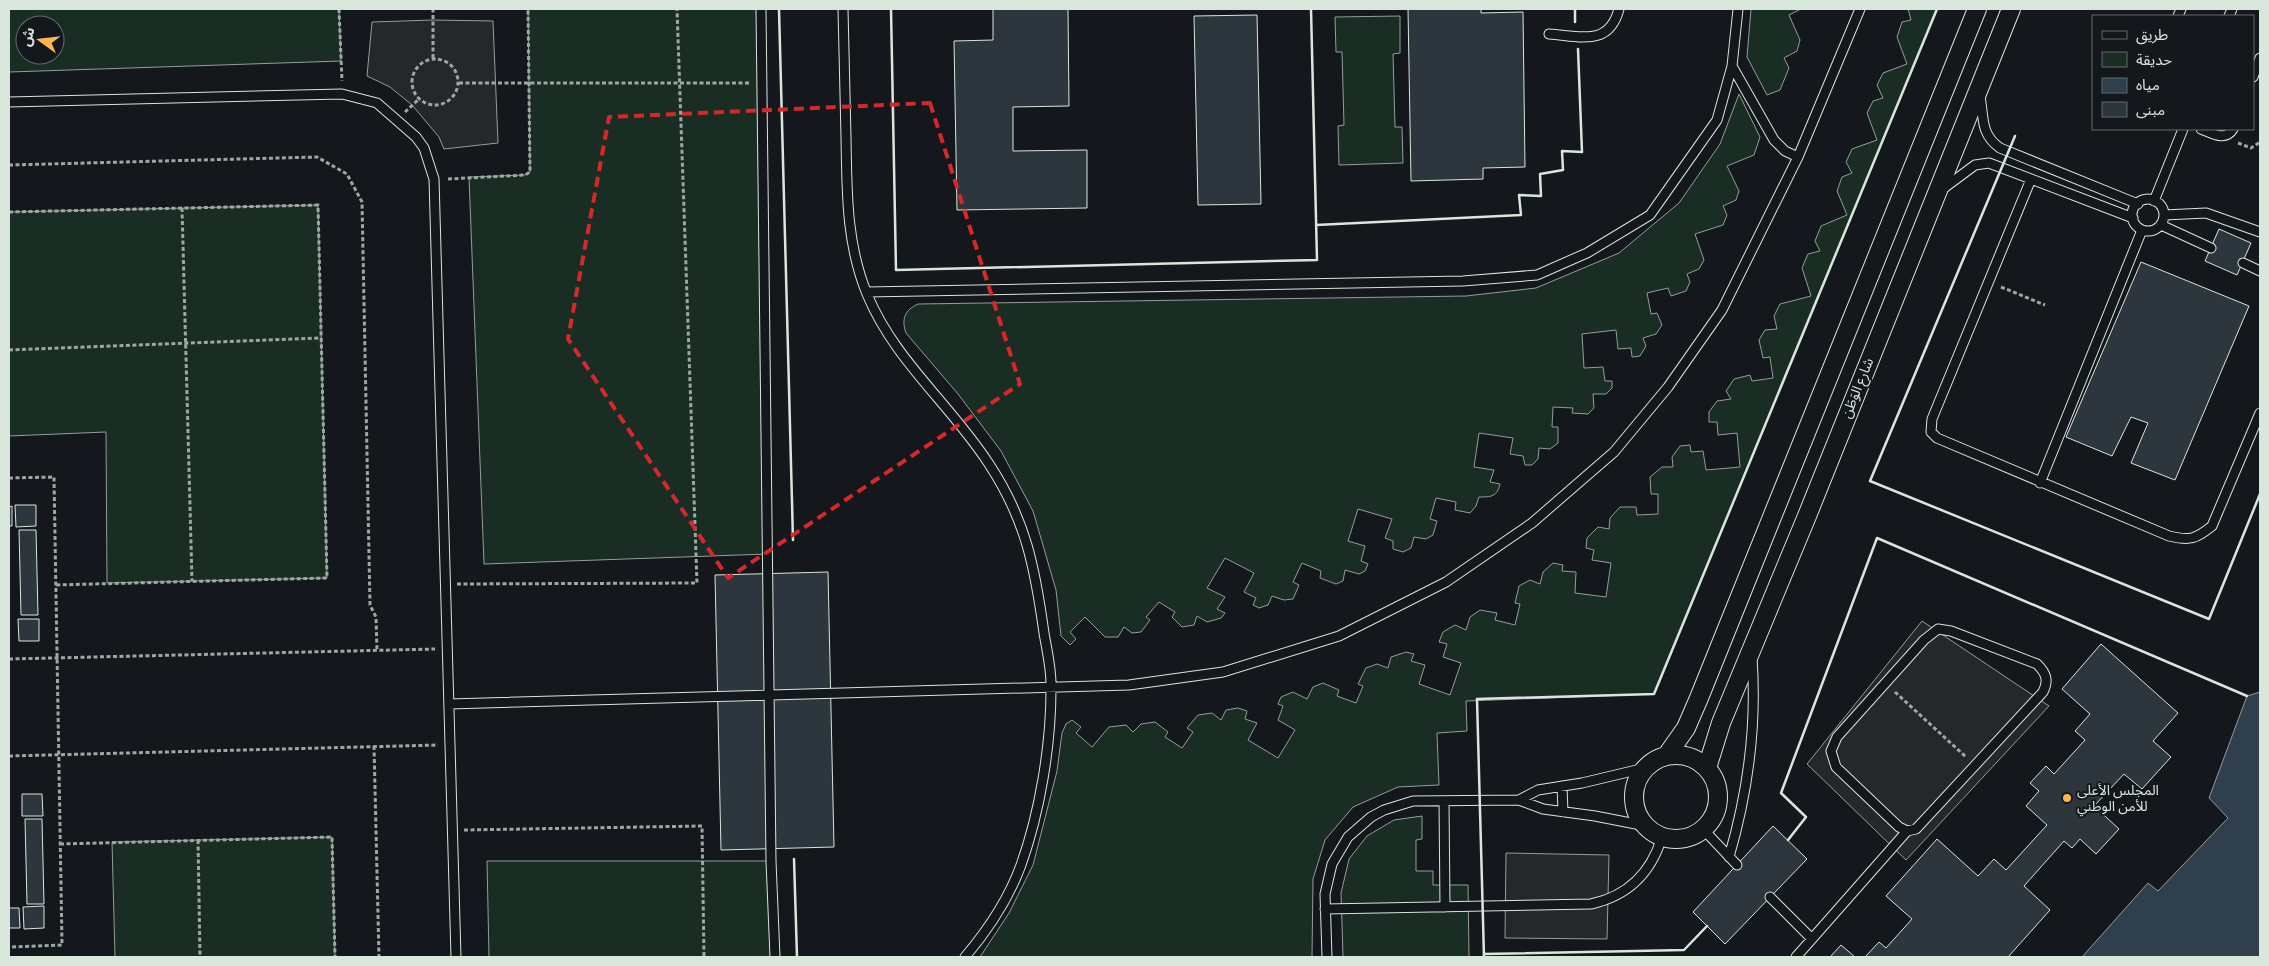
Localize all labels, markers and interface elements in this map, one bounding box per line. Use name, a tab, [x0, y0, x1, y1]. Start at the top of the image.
north arrow	[15, 15, 65, 65]
legend	[2092, 15, 2254, 130]
text: ش	[16, 25, 39, 48]
text: طريق	[2136, 25, 2168, 45]
text: حديقة	[2136, 50, 2172, 69]
text: مياه	[2136, 75, 2160, 94]
text: مبنى	[2136, 100, 2165, 119]
street label: شارع الوَطَن	[1837, 355, 1879, 422]
place label: المجلس الأعلى للأمن الوطني	[2077, 781, 2159, 817]
marker: المجلس الأعلى للأمن الوطني	[2061, 792, 2073, 804]

